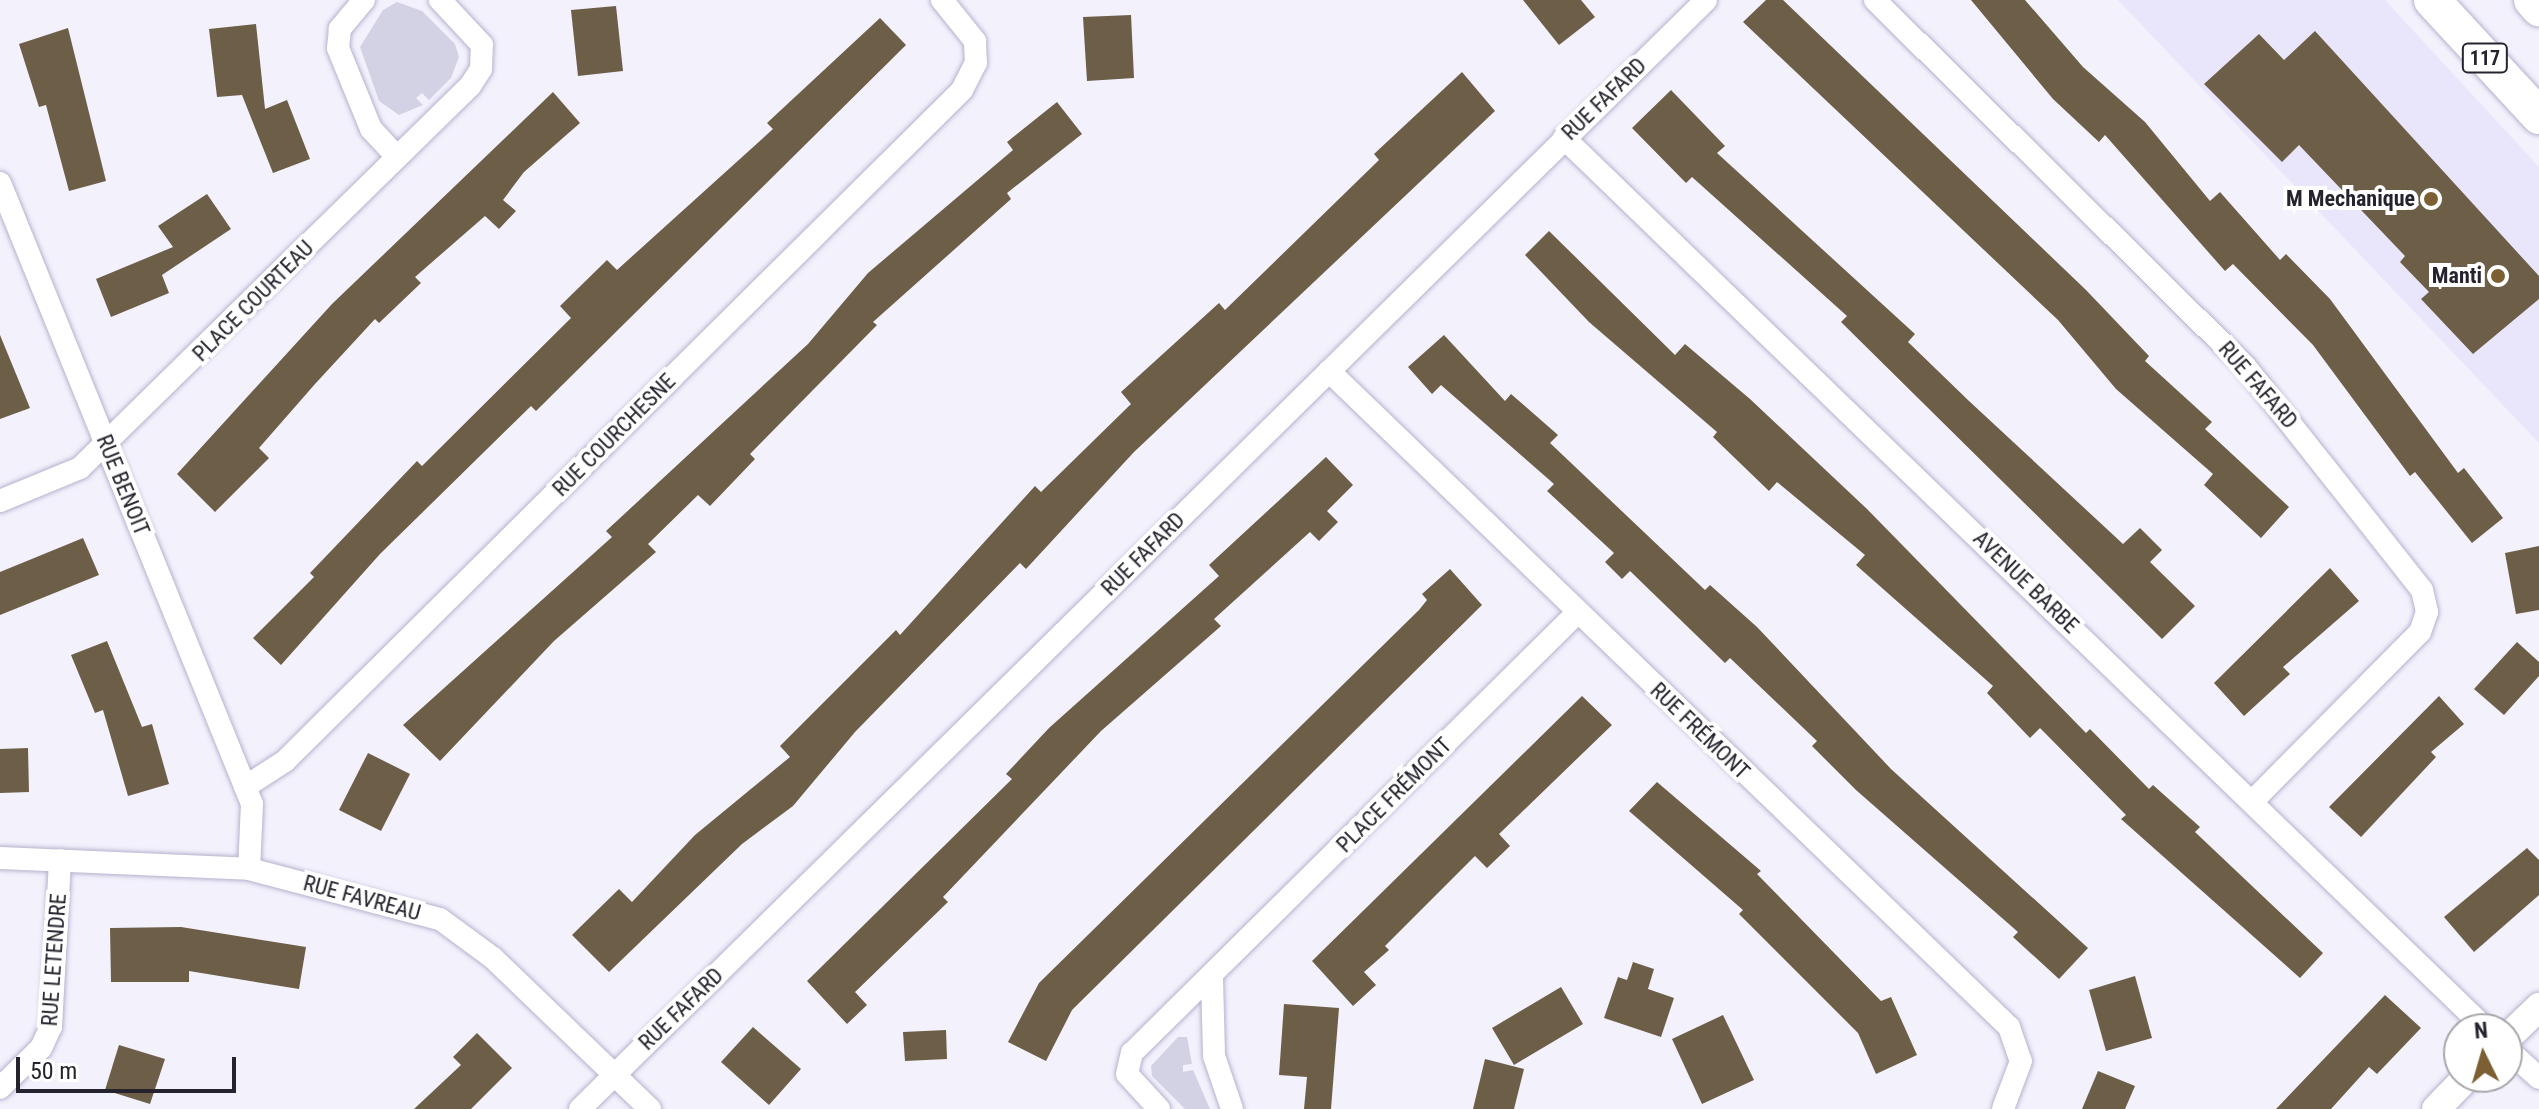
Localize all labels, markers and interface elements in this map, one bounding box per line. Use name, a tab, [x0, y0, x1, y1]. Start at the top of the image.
road number: 117	[2461, 42, 2509, 74]
street label: RUE FAFARD	[1556, 52, 1652, 146]
place label: M Mechanique	[2286, 186, 2415, 212]
marker: M Mechanique	[2422, 190, 2440, 208]
street label: PLACE COURTEAU	[187, 235, 319, 367]
place label: Manti	[2432, 263, 2482, 289]
marker: Manti	[2489, 267, 2507, 285]
street label: RUE FAFARD	[2213, 336, 2303, 434]
street label: RUE COURCHESNE	[547, 368, 681, 502]
street label: RUE BENOIT	[91, 431, 155, 539]
street label: RUE FAFARD	[1096, 507, 1190, 601]
street label: AVENUE BARBE	[1968, 525, 2084, 639]
street label: RUE FRÉMONT	[1645, 677, 1755, 785]
street label: PLACE FRÉMONT	[1331, 732, 1457, 858]
street label: RUE FAVREAU	[300, 870, 424, 926]
street label: RUE LETENDRE	[36, 893, 72, 1027]
street label: RUE FAFARD	[633, 962, 729, 1056]
north arrow	[2443, 1013, 2523, 1093]
text: N	[2473, 1018, 2489, 1044]
scale bar	[20, 1041, 240, 1091]
text: 50 m	[30, 1057, 77, 1085]

